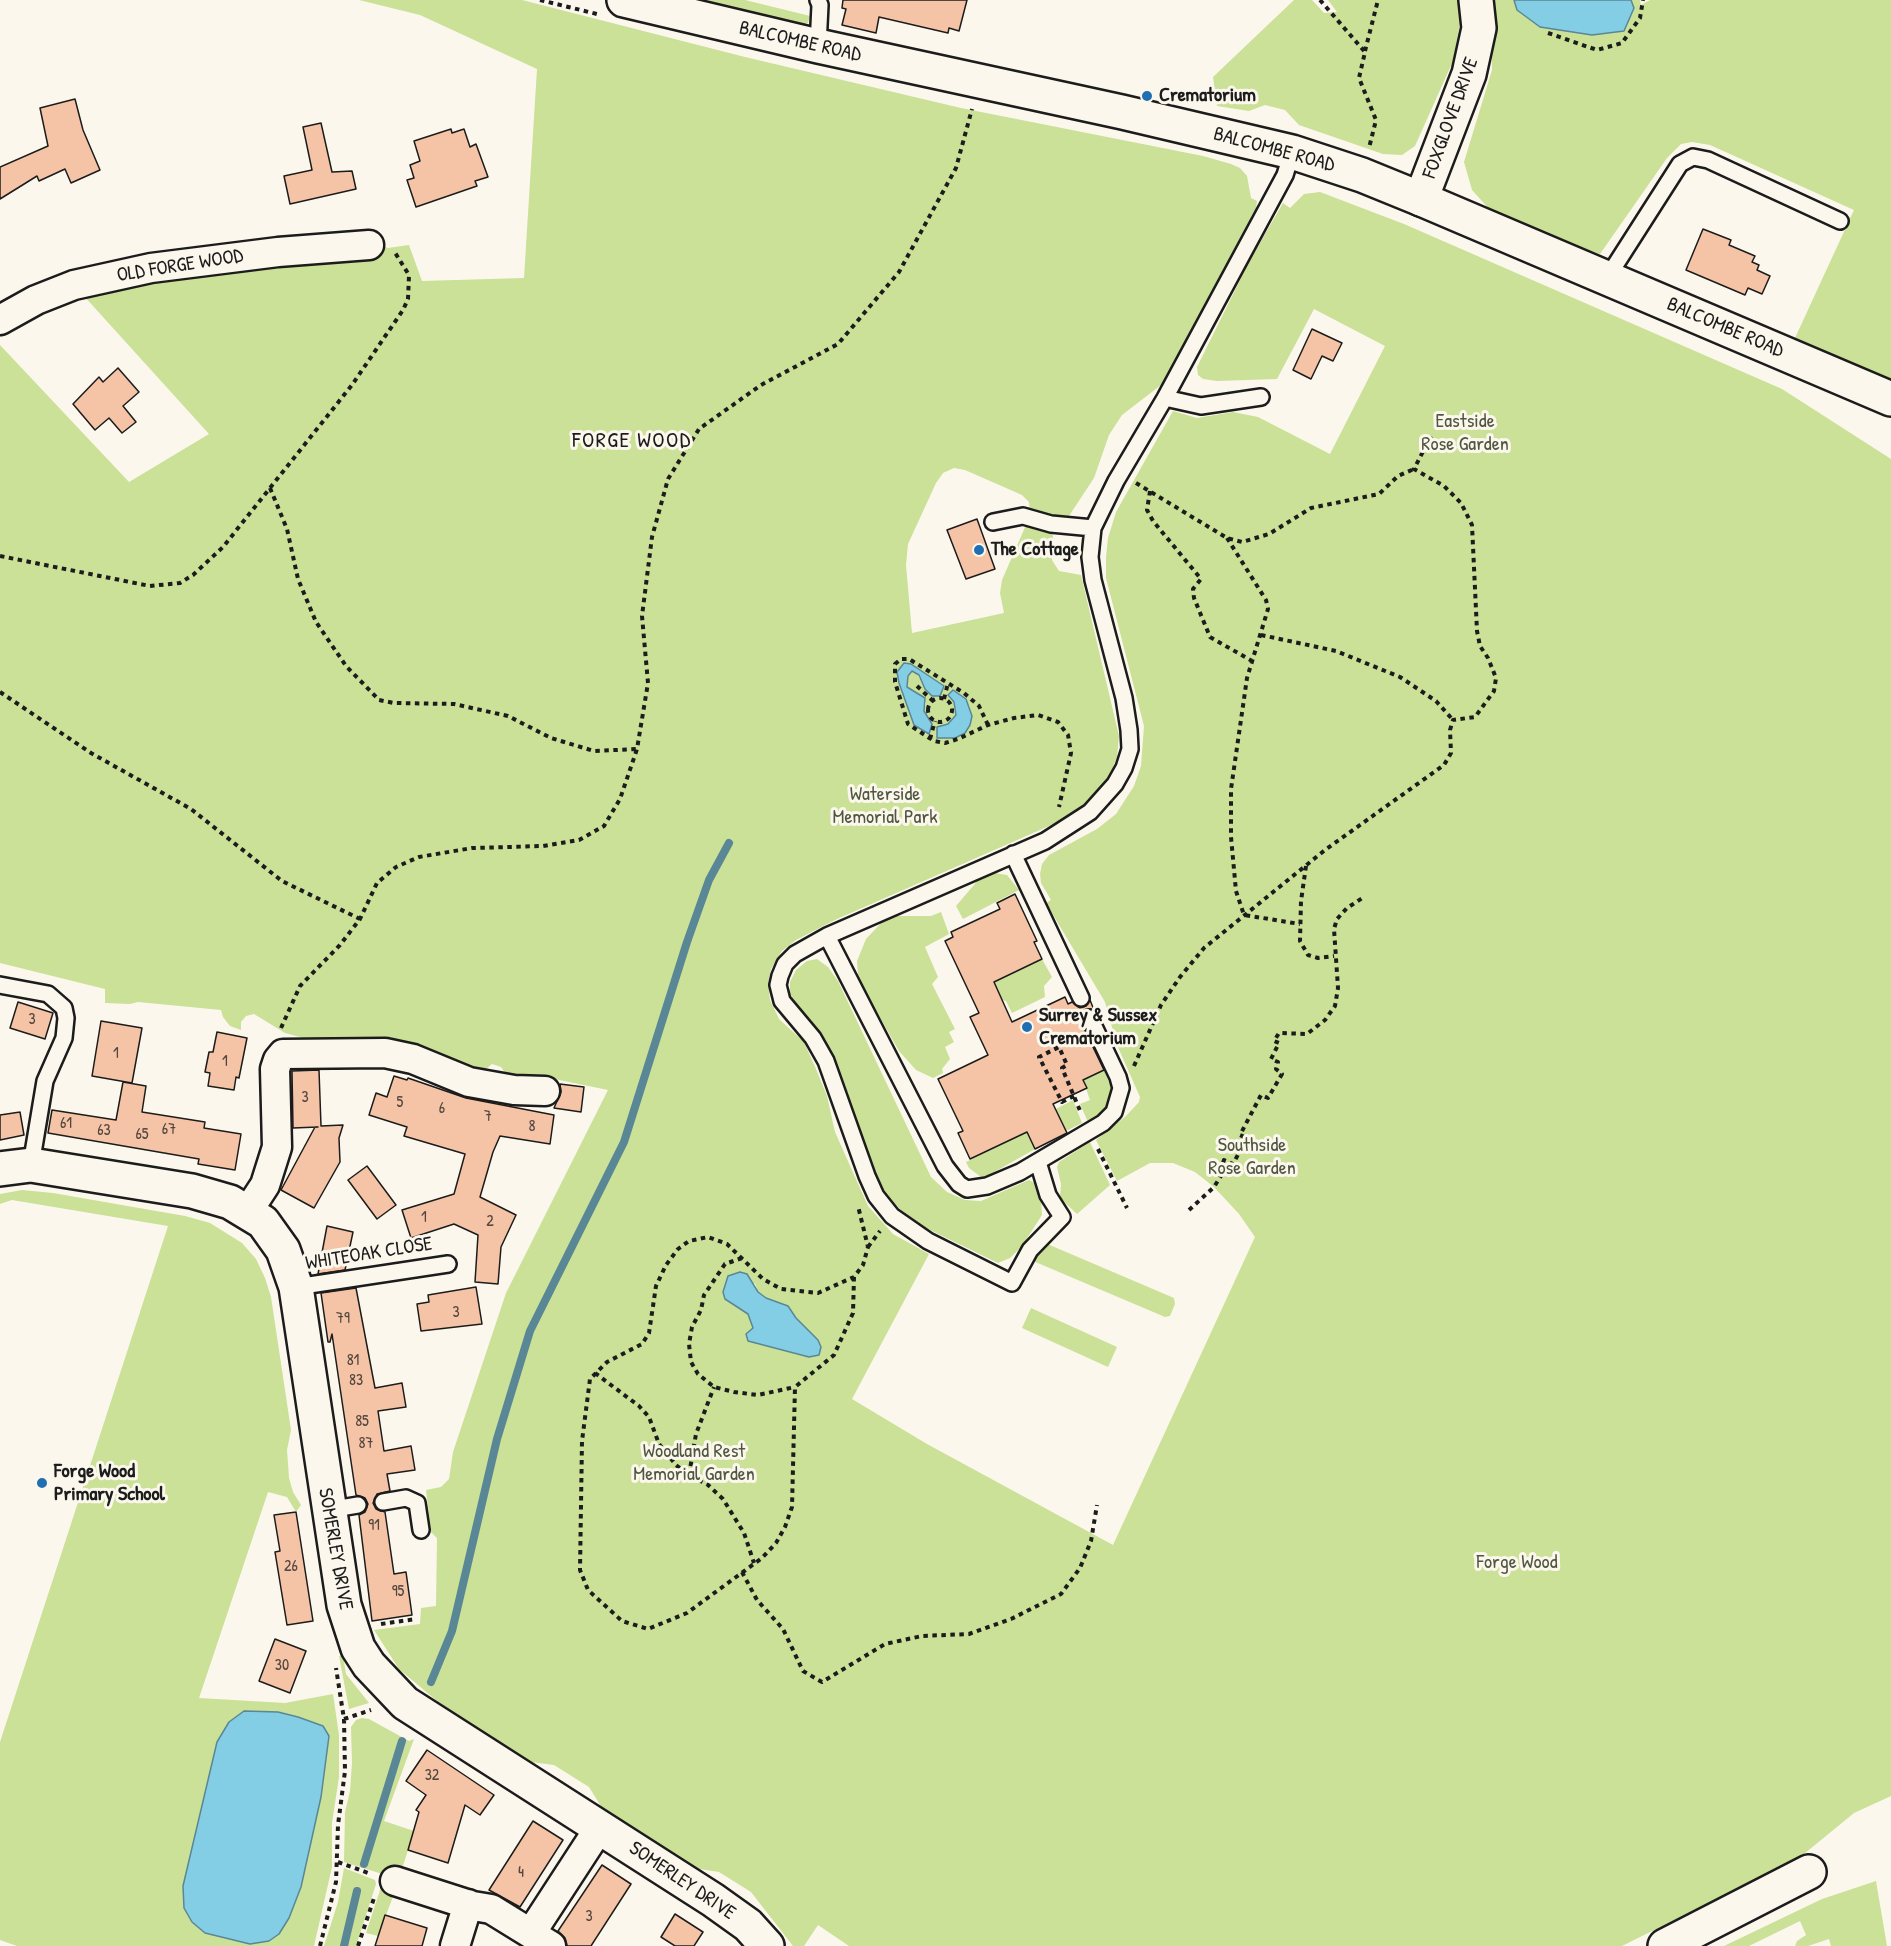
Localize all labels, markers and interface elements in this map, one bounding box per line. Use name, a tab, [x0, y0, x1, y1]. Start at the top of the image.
street label: BALCOMBE ROAD	[737, 16, 863, 68]
street label: FOXGLOVE DRIVE	[1418, 54, 1484, 182]
place label: Crematorium	[1159, 84, 1256, 108]
marker: Crematorium	[1140, 89, 1154, 103]
street label: BALCOMBE ROAD	[1211, 122, 1337, 178]
street label: OLD FORGE WOOD	[115, 244, 245, 288]
street label: BALCOMBE ROAD	[1663, 293, 1787, 363]
park label: Eastside Rose Garden	[1421, 410, 1509, 457]
district label: FORGE WOOD	[572, 428, 692, 454]
place label: The Cottage	[991, 538, 1079, 562]
marker: The Cottage	[972, 543, 986, 557]
park label: Waterside Memorial Park	[833, 783, 937, 830]
place label: Surrey & Sussex Crematorium	[1039, 1004, 1157, 1051]
house number: 3	[28, 1010, 36, 1030]
marker: Surrey & Sussex Crematorium	[1020, 1020, 1034, 1034]
house number: 1	[113, 1044, 119, 1064]
house number: 1	[222, 1052, 228, 1072]
house number: 3	[301, 1088, 309, 1108]
house number: 5	[397, 1093, 403, 1113]
house number: 6	[439, 1099, 445, 1119]
house number: 7	[484, 1107, 492, 1127]
house number: 61	[60, 1114, 72, 1134]
house number: 8	[529, 1117, 535, 1137]
house number: 67	[162, 1120, 176, 1140]
house number: 63	[97, 1121, 111, 1141]
house number: 65	[135, 1125, 149, 1145]
park label: Southside Rose Garden	[1208, 1134, 1296, 1181]
house number: 1	[421, 1208, 427, 1228]
house number: 2	[486, 1212, 494, 1232]
street label: WHITEOAK CLOSE	[304, 1232, 434, 1276]
house number: 3	[452, 1303, 460, 1323]
house number: 79	[336, 1309, 350, 1329]
house number: 81	[347, 1351, 359, 1371]
house number: 83	[349, 1371, 363, 1391]
house number: 85	[355, 1412, 369, 1432]
house number: 87	[359, 1434, 373, 1454]
park label: Woodland Rest Memorial Garden	[633, 1440, 755, 1487]
place label: Forge Wood Primary School	[54, 1460, 165, 1507]
marker: Forge Wood Primary School	[35, 1476, 49, 1490]
street label: SOMERLEY DRIVE	[312, 1486, 358, 1612]
house number: 91	[368, 1516, 380, 1536]
park label: Forge Wood	[1477, 1551, 1557, 1575]
house number: 26	[284, 1557, 298, 1577]
house number: 95	[392, 1582, 404, 1602]
house number: 30	[275, 1656, 289, 1676]
house number: 32	[425, 1766, 439, 1786]
street label: SOMERLEY DRIVE	[624, 1837, 740, 1925]
house number: 4	[518, 1863, 524, 1883]
house number: 3	[585, 1907, 593, 1927]

